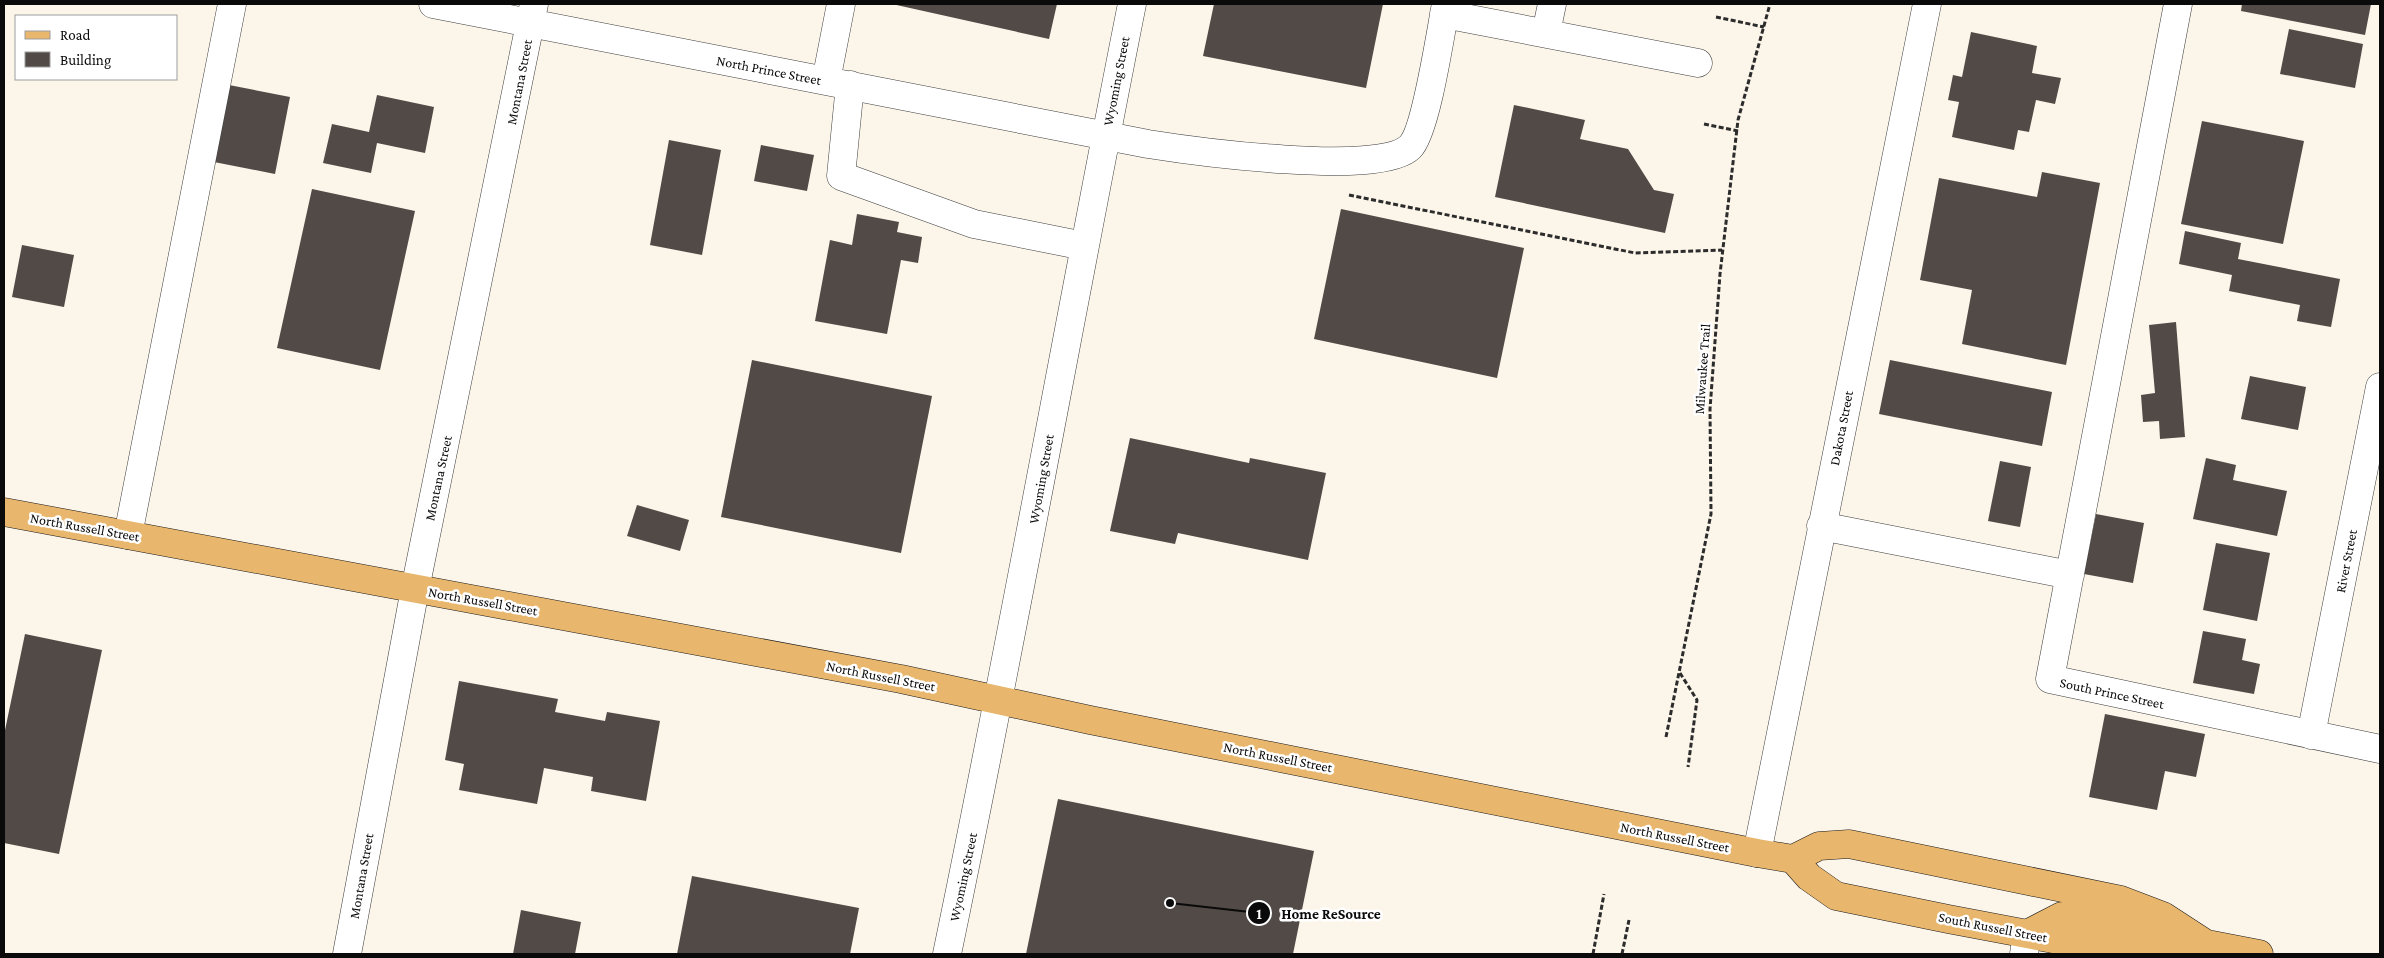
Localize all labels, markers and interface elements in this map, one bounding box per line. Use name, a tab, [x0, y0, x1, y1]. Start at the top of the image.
legend	[15, 15, 178, 80]
text: Road	[60, 27, 91, 43]
street label: Wyoming Street	[1100, 35, 1133, 127]
street label: Montana Street	[503, 38, 535, 126]
text: Building	[60, 52, 111, 69]
street label: North Prince Street	[715, 52, 823, 88]
street label: Milwaukee Trail	[1691, 323, 1713, 415]
street label: Dakota Street	[1826, 389, 1856, 467]
street label: Wyoming Street	[1025, 433, 1057, 525]
street label: Montana Street	[421, 434, 455, 522]
street label: North Russell Street	[29, 510, 141, 545]
street label: River Street	[2332, 528, 2360, 594]
street label: North Russell Street	[427, 584, 539, 619]
street label: North Russell Street	[825, 658, 937, 694]
street label: South Prince Street	[2058, 674, 2166, 712]
street label: North Russell Street	[1222, 739, 1334, 775]
street label: North Russell Street	[1619, 819, 1731, 855]
street label: Wyoming Street	[946, 831, 980, 923]
street label: Montana Street	[346, 832, 376, 920]
callout: Home ReSource	[1246, 898, 1391, 928]
text: 1	[1256, 906, 1262, 922]
text: Home ReSource	[1281, 906, 1381, 922]
street label: South Russell Street	[1937, 909, 2049, 945]

